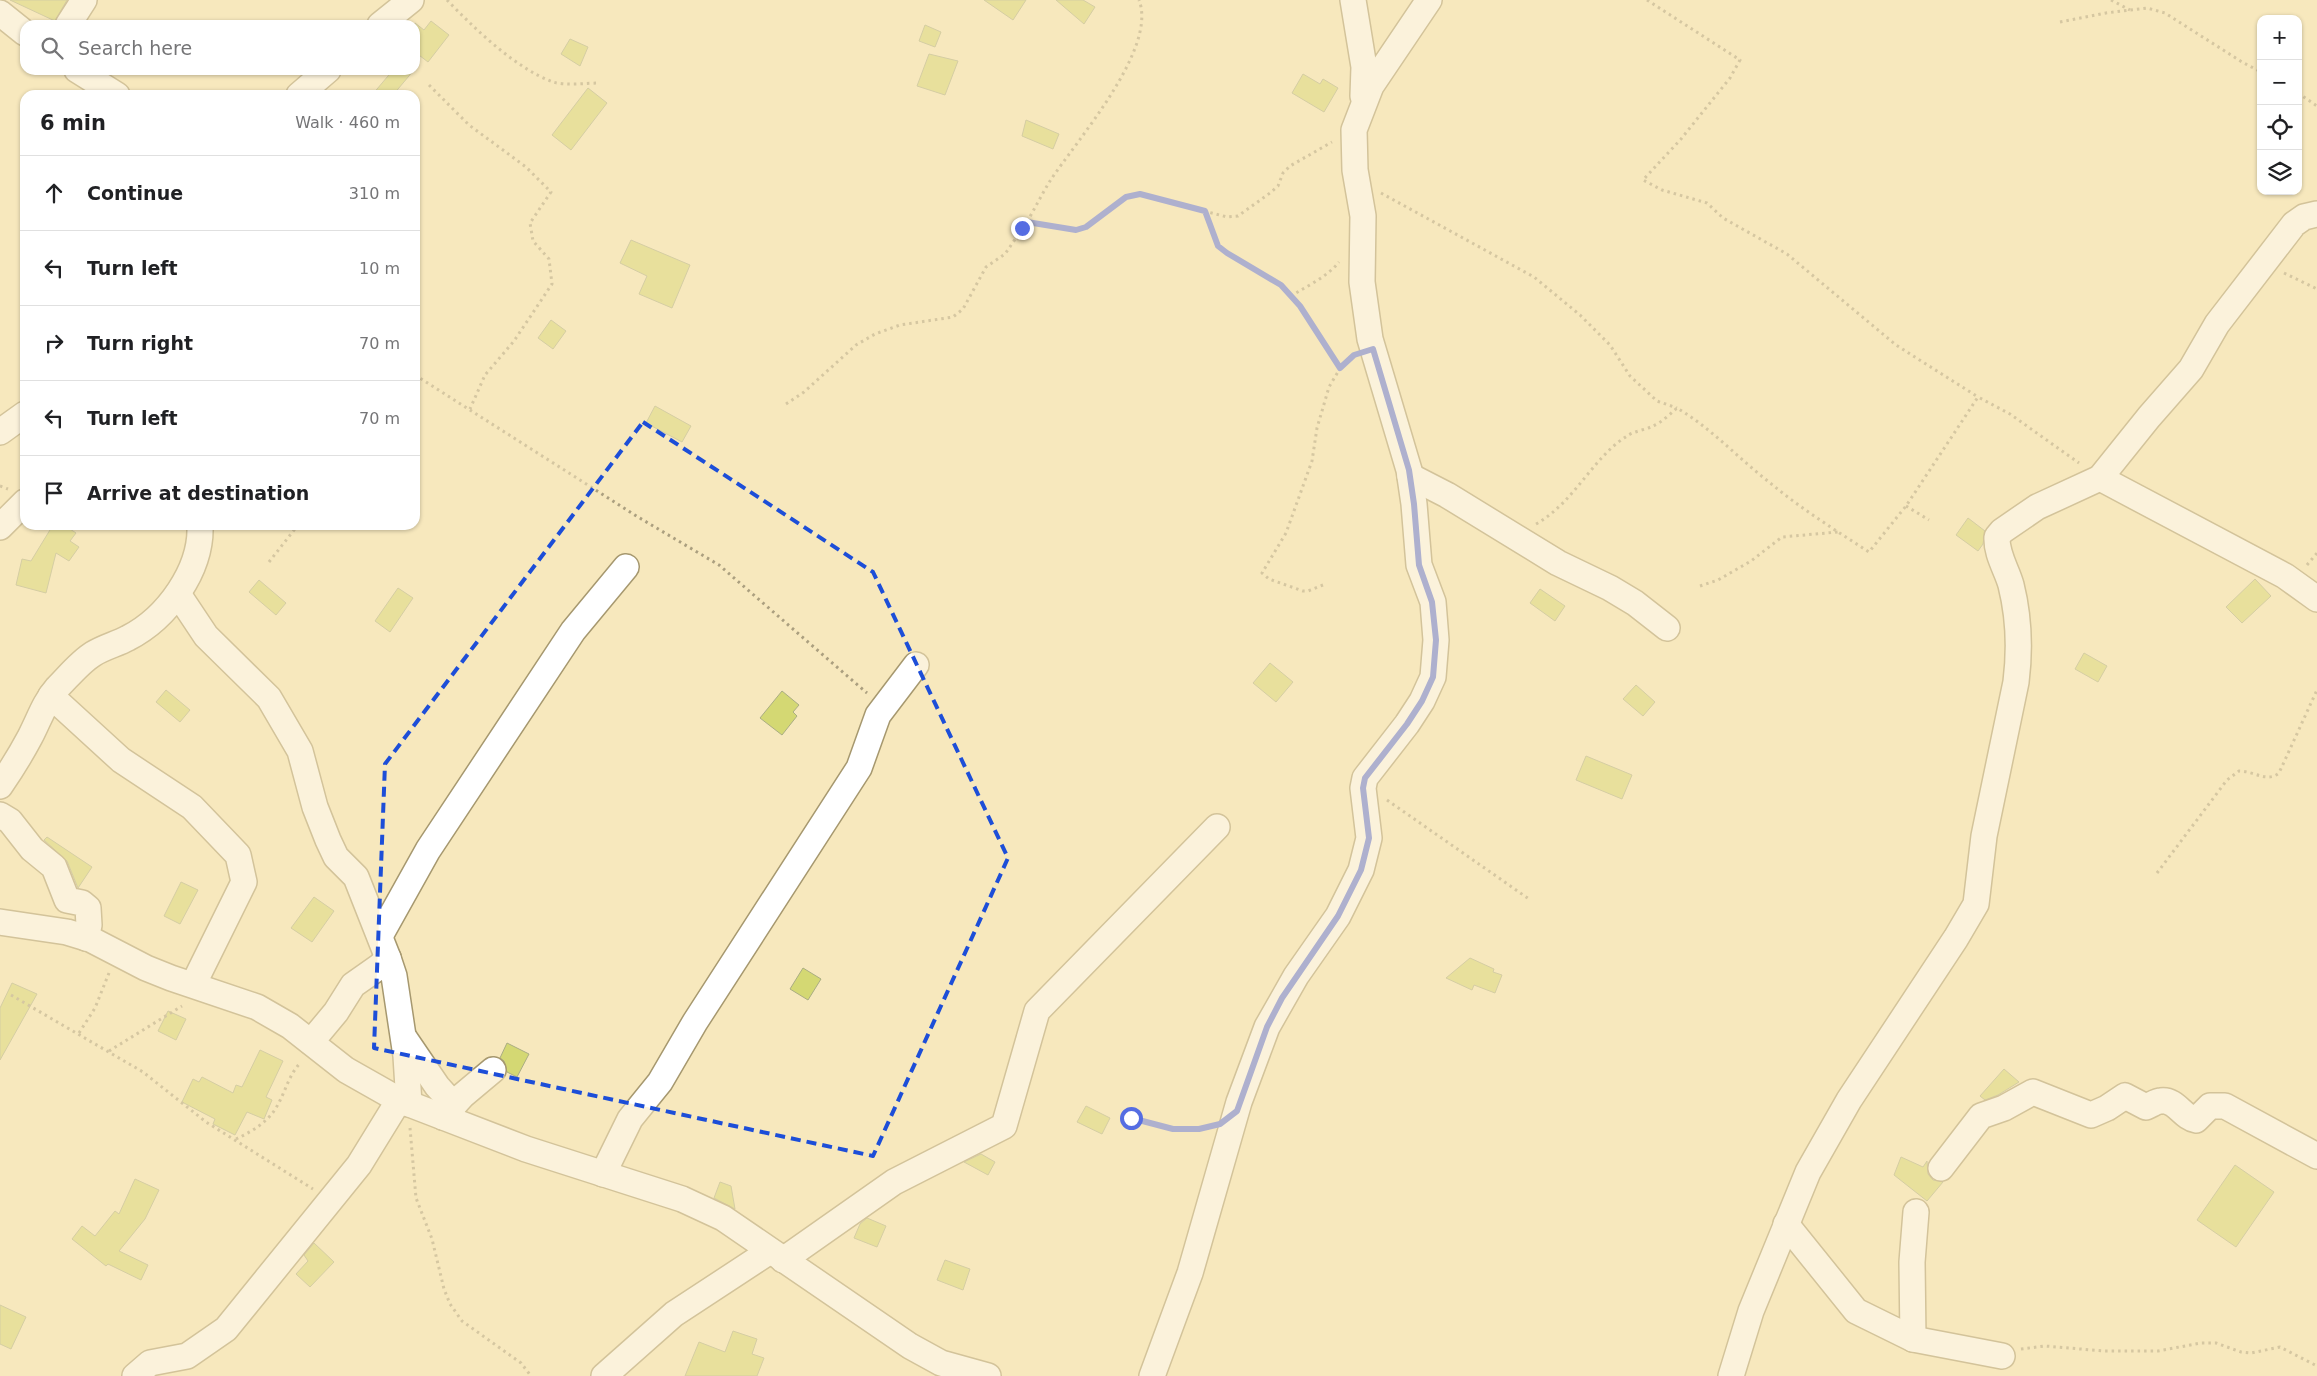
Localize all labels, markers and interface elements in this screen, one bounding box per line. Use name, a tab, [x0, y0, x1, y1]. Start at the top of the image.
map controls	[2257, 15, 2302, 195]
button: +	[2257, 15, 2302, 60]
search box	[20, 20, 420, 75]
icon: search	[38, 34, 66, 62]
text: Search here	[78, 37, 192, 59]
button: −	[2257, 60, 2302, 105]
button: locate	[2257, 105, 2302, 150]
text: 6 min	[40, 111, 106, 135]
text: Walk · 460 m	[295, 113, 400, 132]
button: layers	[2257, 150, 2302, 195]
icon: ahead	[40, 179, 68, 207]
text: Continue	[87, 182, 183, 204]
text: 310 m	[349, 184, 400, 203]
route end	[1011, 217, 1034, 240]
icon: left	[40, 254, 68, 282]
text: Turn left	[87, 257, 178, 279]
text: 10 m	[359, 259, 400, 278]
icon: right	[40, 329, 68, 357]
text: Turn right	[87, 332, 193, 354]
text: 70 m	[359, 334, 400, 353]
icon: left	[40, 404, 68, 432]
text: Turn left	[87, 407, 178, 429]
text: 70 m	[359, 409, 400, 428]
icon: arrive	[40, 479, 68, 507]
text: Arrive at destination	[87, 482, 309, 504]
route start	[1120, 1107, 1143, 1130]

